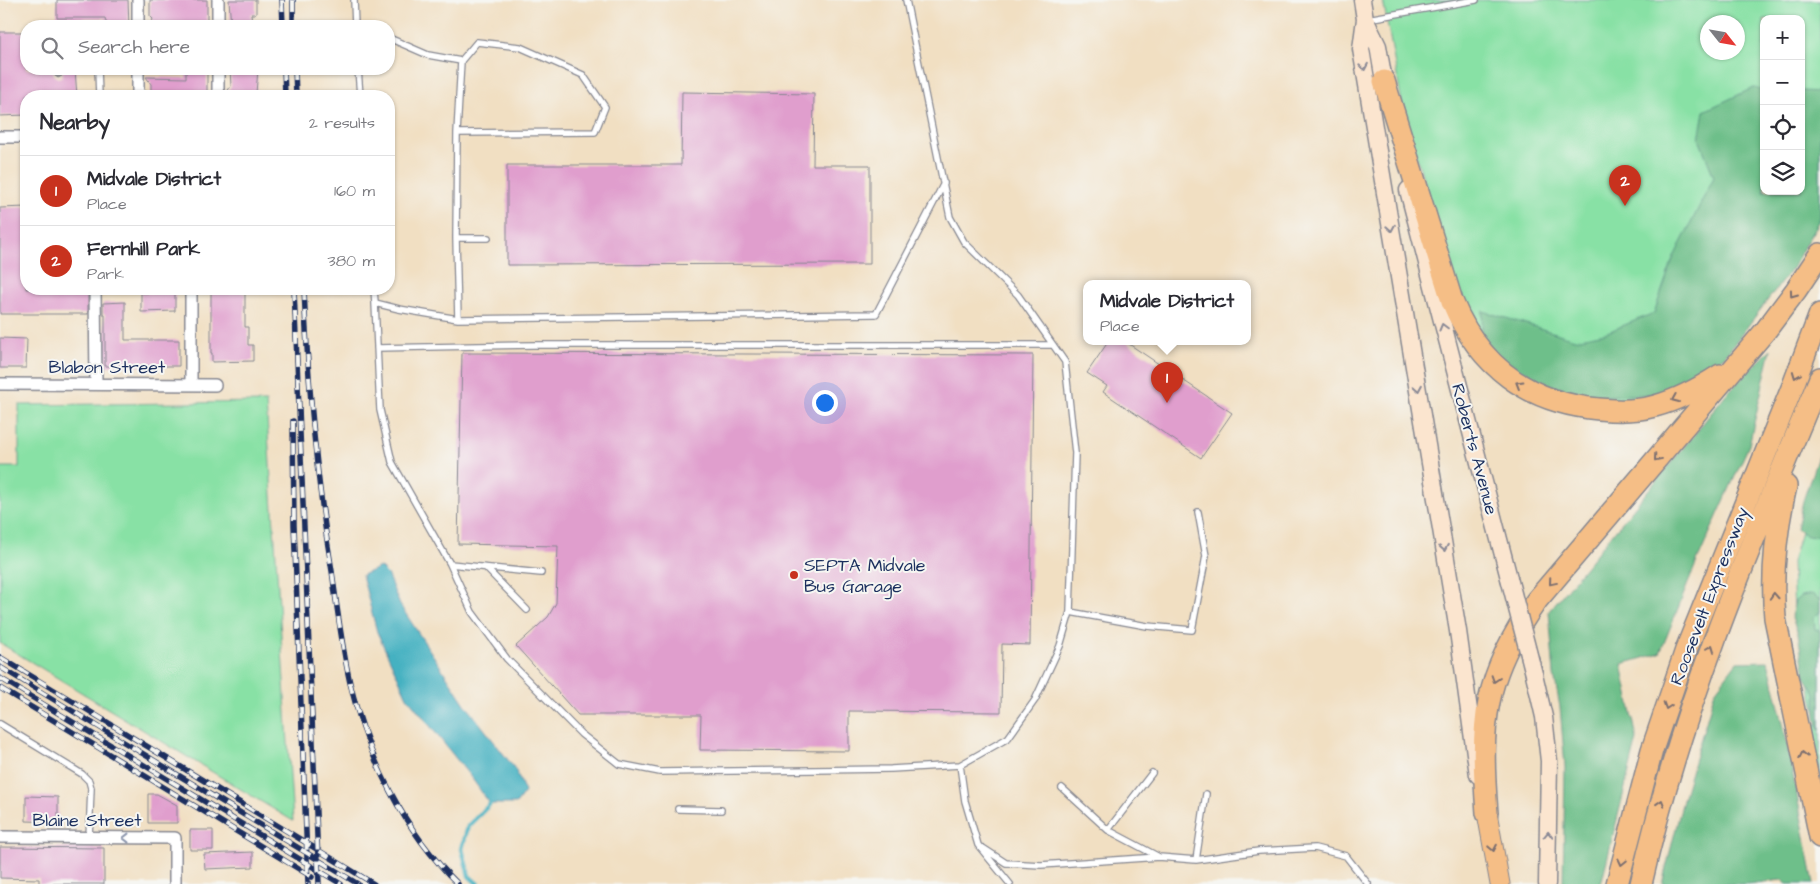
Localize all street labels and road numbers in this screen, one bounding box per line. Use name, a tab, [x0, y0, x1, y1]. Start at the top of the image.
street label: Blabon Street	[49, 355, 166, 380]
street label: Roberts Avenue	[1445, 381, 1504, 518]
street label: Roosevelt Expressway	[1664, 503, 1756, 689]
street label: Blaine Street	[33, 808, 142, 833]

